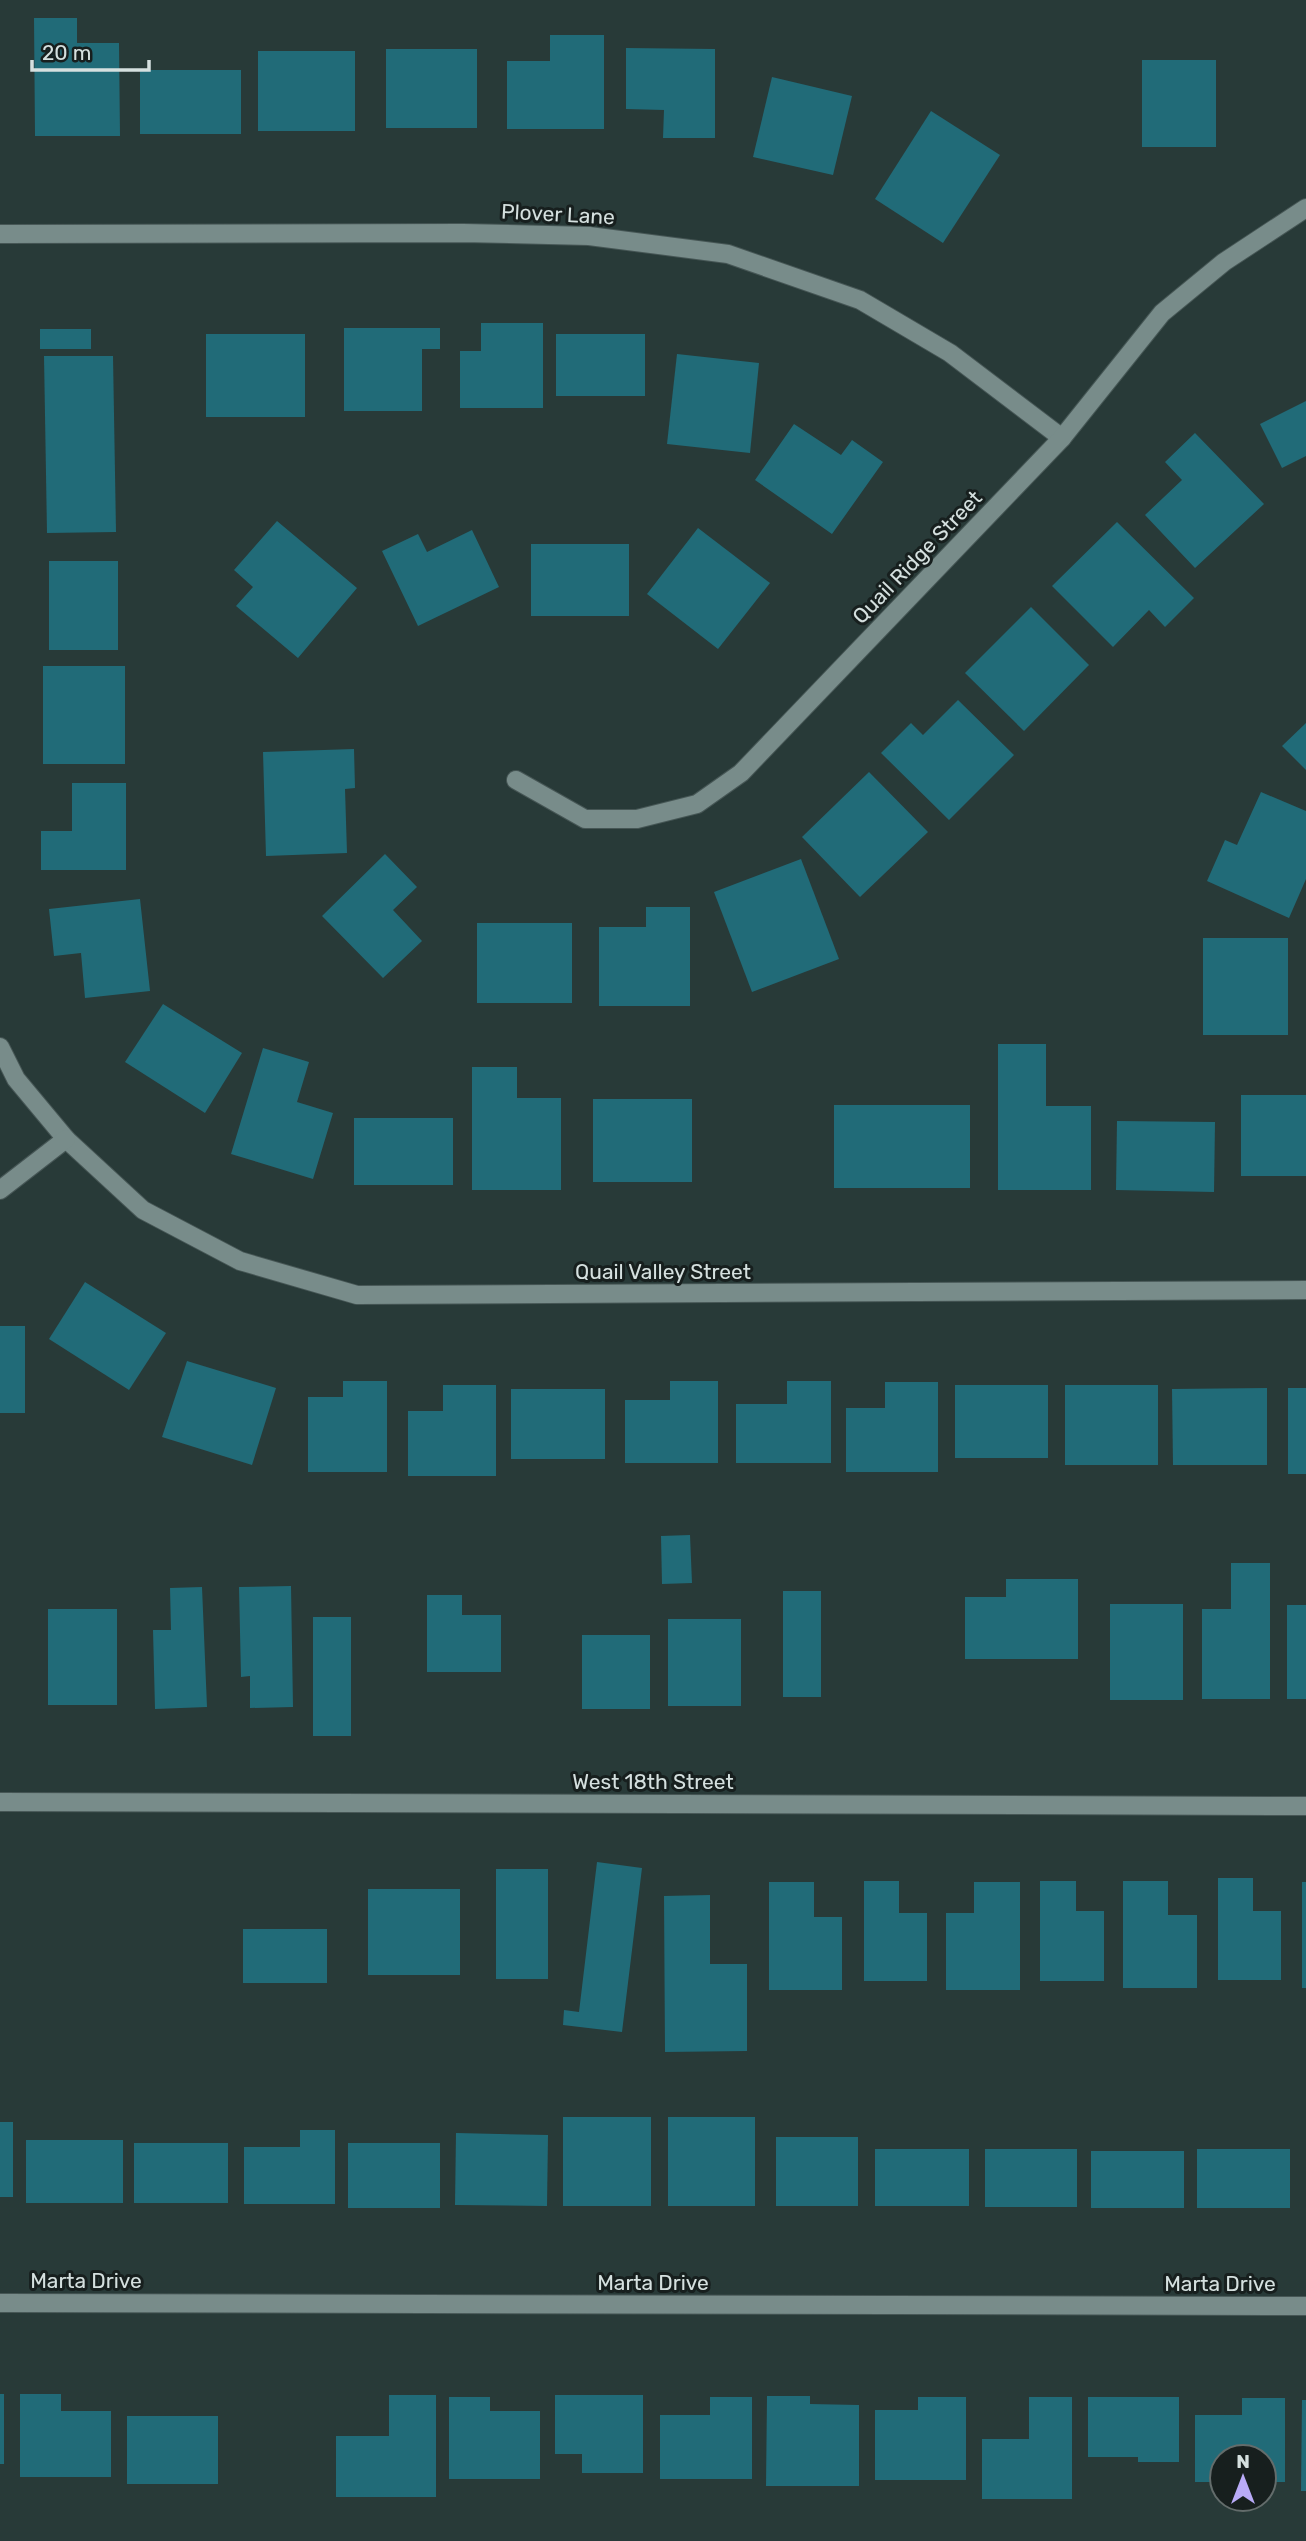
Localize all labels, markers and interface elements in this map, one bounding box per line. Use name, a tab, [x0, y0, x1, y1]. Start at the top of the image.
scale bar	[32, 28, 149, 72]
text: 20 m	[42, 40, 91, 65]
street label: Plover Lane	[501, 199, 615, 229]
street label: Quail Ridge Street	[847, 485, 987, 629]
street label: Quail Valley Street	[575, 1259, 751, 1284]
street label: West 18th Street	[572, 1769, 734, 1794]
street label: Marta Drive	[30, 2268, 142, 2293]
street label: Marta Drive	[597, 2270, 709, 2295]
street label: Marta Drive	[1164, 2271, 1276, 2296]
north arrow	[1208, 2443, 1278, 2513]
text: N	[1236, 2450, 1250, 2473]

